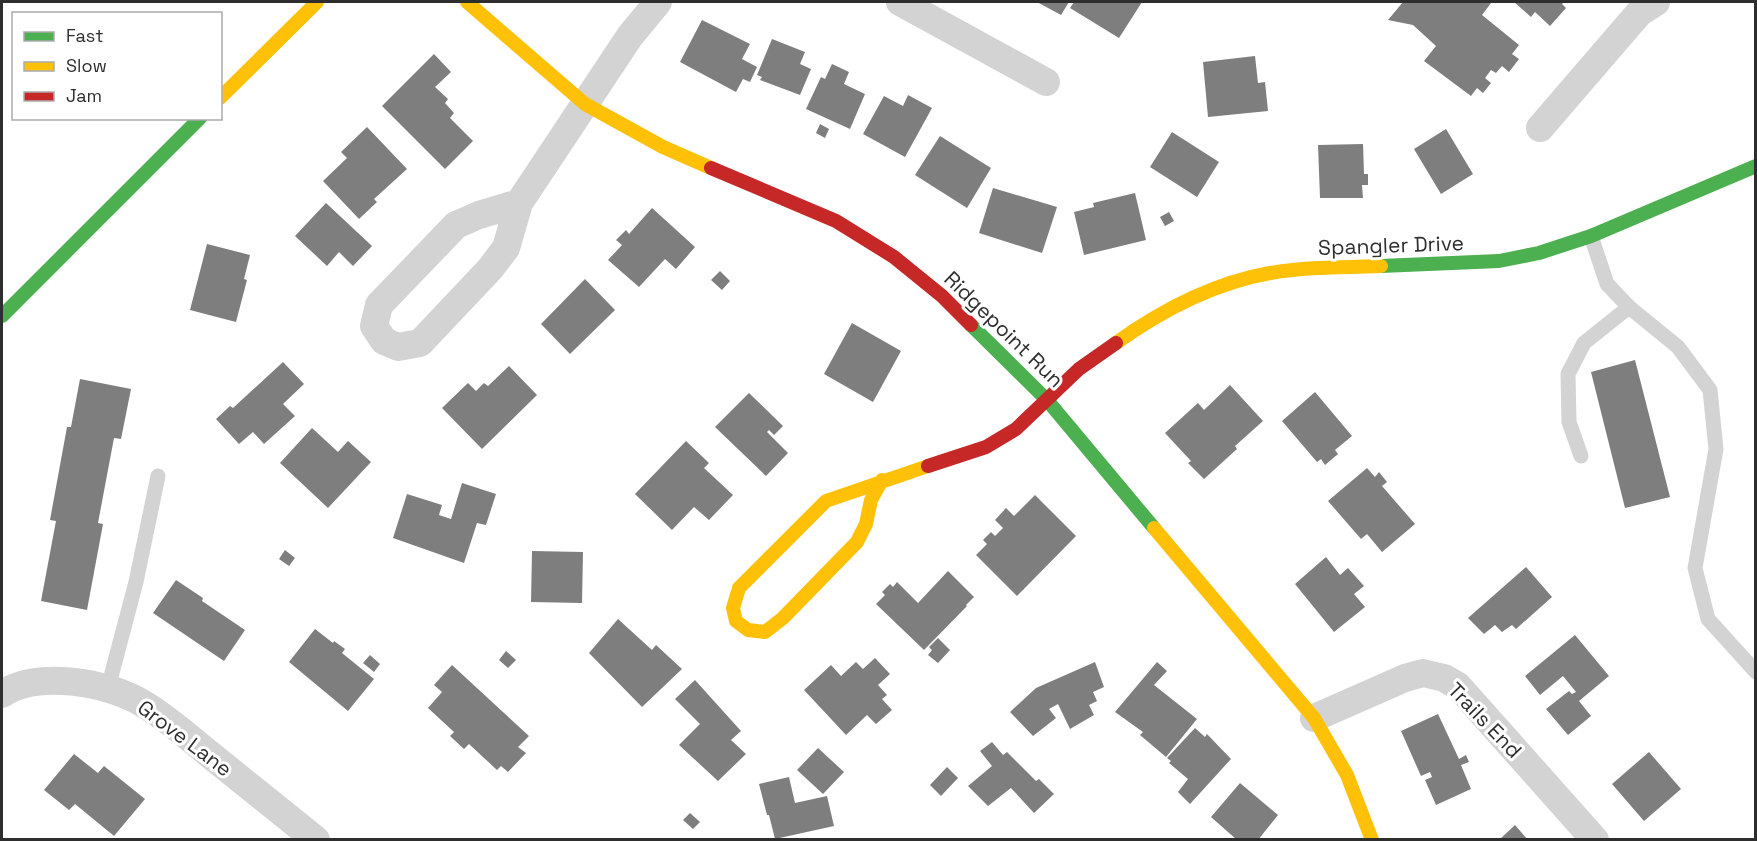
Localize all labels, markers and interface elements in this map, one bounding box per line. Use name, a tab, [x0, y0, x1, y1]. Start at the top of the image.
legend	[12, 12, 222, 120]
text: Fast	[66, 24, 103, 47]
text: Slow	[66, 54, 107, 77]
text: Jam	[66, 84, 102, 107]
street label: Spangler Drive	[1318, 229, 1464, 261]
street label: Ridgepoint Run	[938, 265, 1070, 393]
street label: Trails End	[1442, 676, 1528, 764]
street label: Grove Lane	[132, 694, 238, 782]

